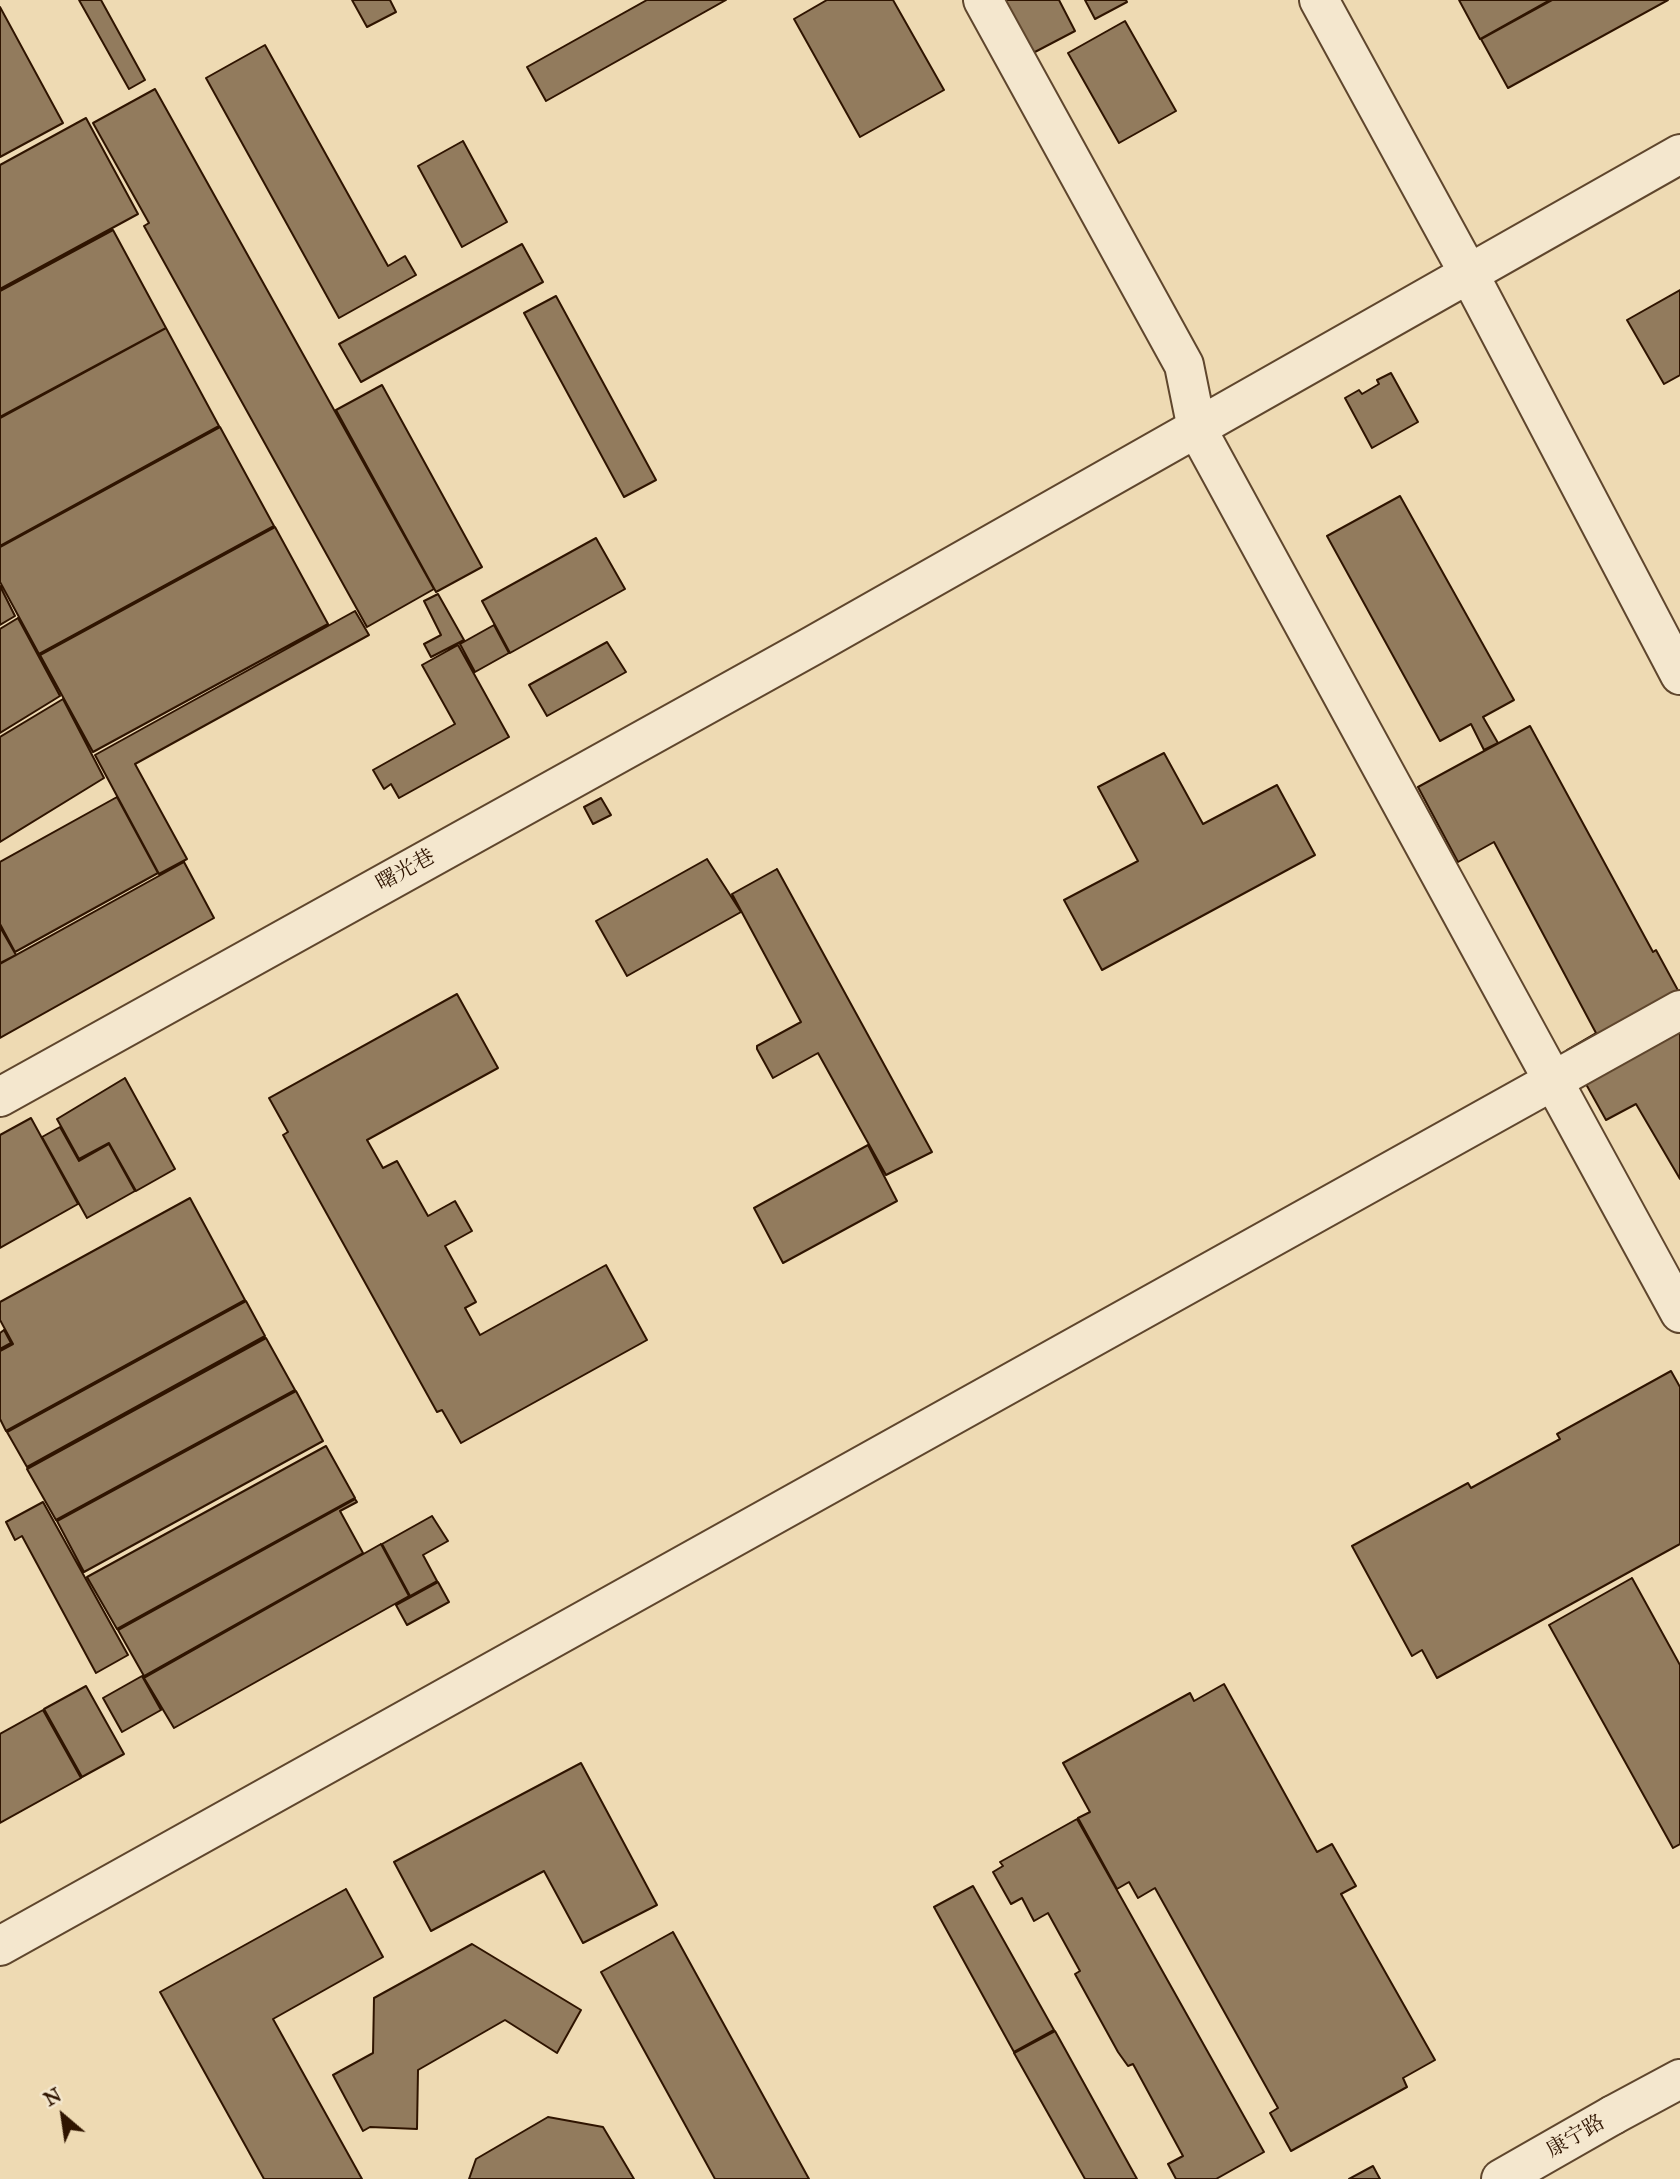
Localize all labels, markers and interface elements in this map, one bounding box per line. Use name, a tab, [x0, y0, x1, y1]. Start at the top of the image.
street label: 曙光巷	[372, 845, 440, 897]
north arrow	[28, 2081, 98, 2151]
text: N	[40, 2083, 65, 2111]
street label: 康宁路	[1542, 2110, 1610, 2164]

